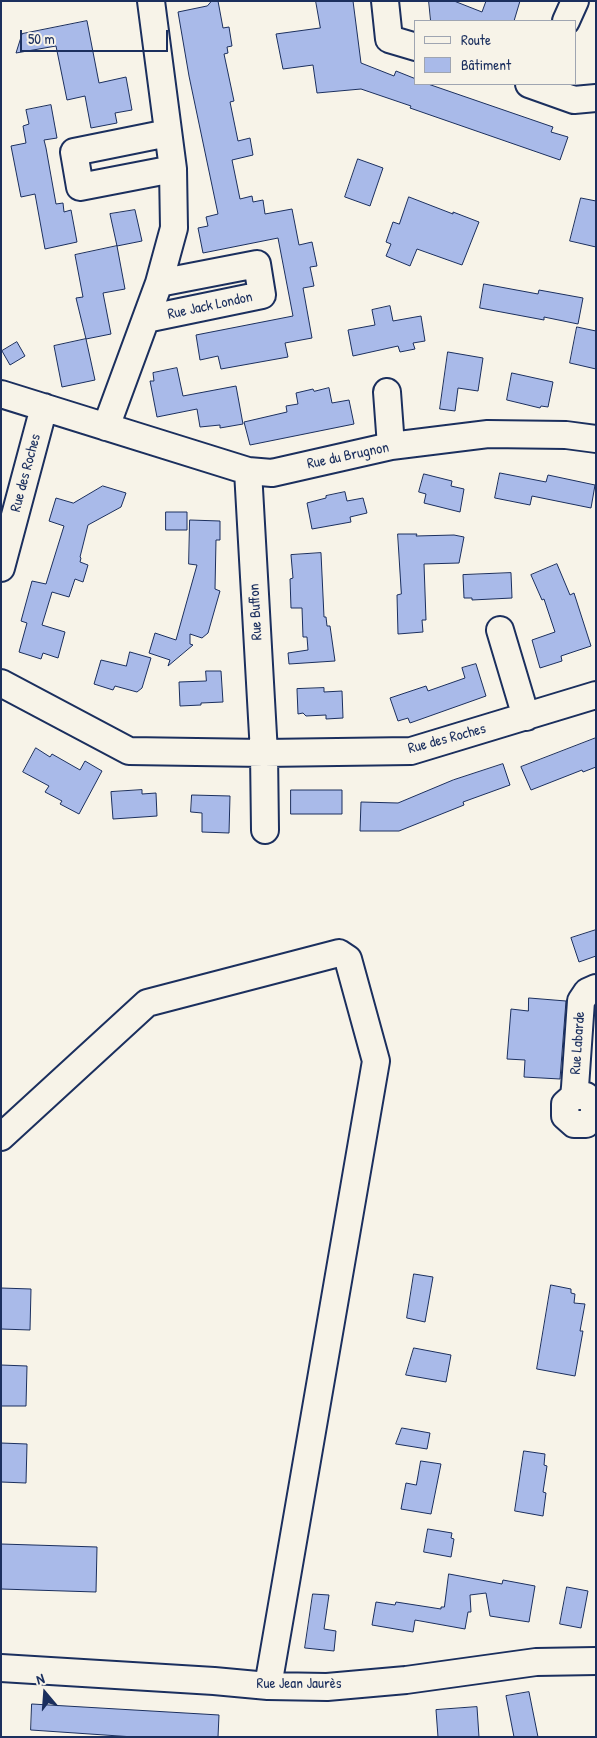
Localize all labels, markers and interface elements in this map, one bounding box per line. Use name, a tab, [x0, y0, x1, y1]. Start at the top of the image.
scale bar	[22, 20, 170, 52]
legend	[414, 20, 577, 85]
text: 50 m	[28, 28, 55, 49]
text: Route	[461, 29, 491, 50]
text: Bâtiment	[461, 54, 511, 75]
street label: Rue Jack London	[166, 288, 254, 324]
street label: Rue des Roches	[7, 432, 45, 514]
street label: Rue du Brugnon	[305, 439, 391, 473]
street label: Rue Buffon	[246, 583, 266, 641]
street label: Rue des Roches	[406, 720, 488, 758]
street label: Rue Labarde	[567, 1011, 589, 1075]
north arrow	[20, 1668, 70, 1718]
text: N	[34, 1668, 47, 1688]
street label: Rue Jean Jaurès	[257, 1675, 341, 1693]

